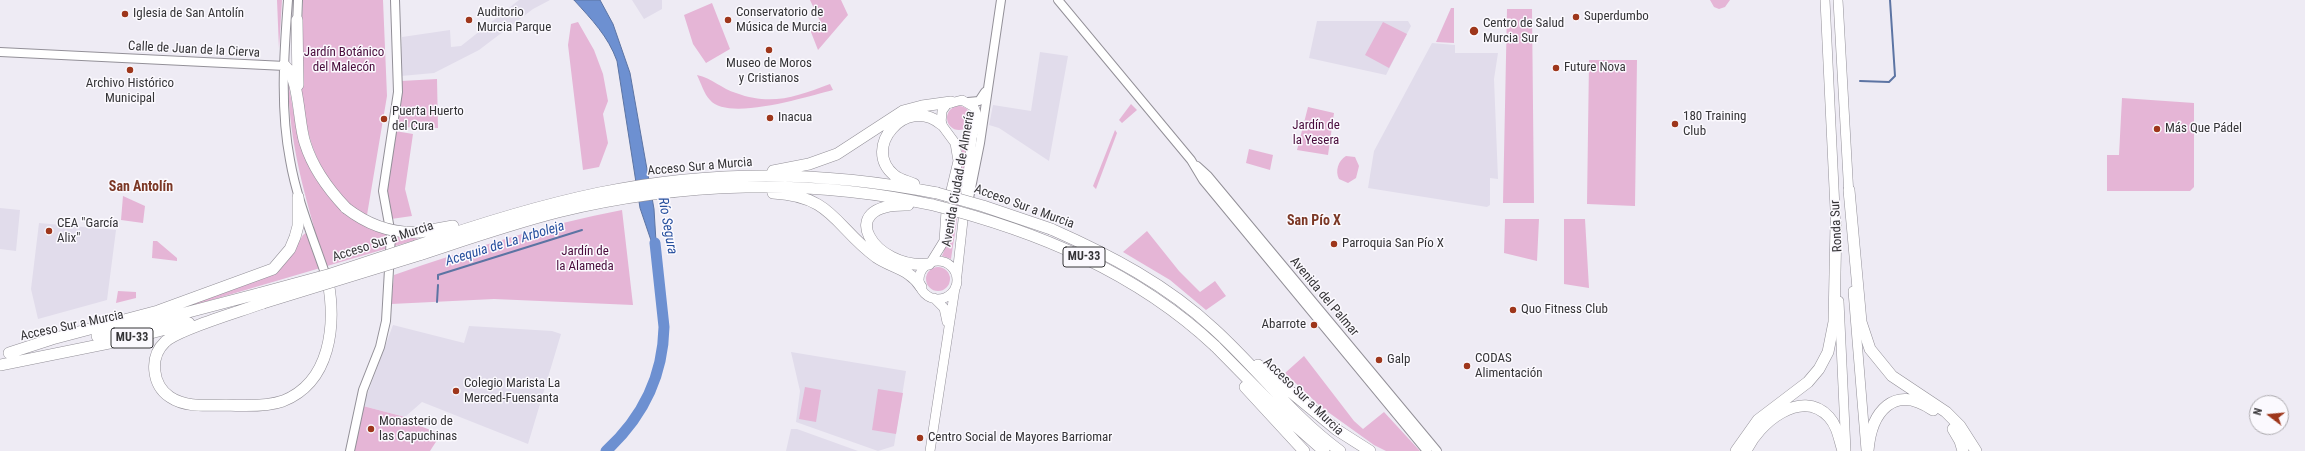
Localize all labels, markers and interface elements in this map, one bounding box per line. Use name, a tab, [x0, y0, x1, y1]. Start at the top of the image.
place label: Auditorio Murcia Parque	[477, 5, 551, 36]
place label: Conservatorio de Música de Murcia	[736, 5, 827, 36]
place label: Iglesia de San Antolín	[133, 6, 244, 22]
marker: Iglesia de San Antolín	[120, 9, 130, 19]
place label: Superdumbo	[1584, 9, 1649, 25]
marker: Superdumbo	[1571, 12, 1581, 22]
marker: Auditorio Murcia Parque	[464, 15, 474, 25]
marker: Conservatorio de Música de Murcia	[723, 15, 733, 25]
place label: Centro de Salud Murcia Sur	[1483, 16, 1564, 47]
marker: Centro de Salud Murcia Sur	[1468, 25, 1480, 37]
street label: Calle de Juan de la Cierva	[128, 39, 260, 61]
park label: Jardín Botánico del Malecón	[304, 45, 384, 76]
marker: Museo de Moros y Cristianos	[764, 45, 774, 55]
place label: Museo de Moros y Cristianos	[726, 56, 812, 87]
place label: Future Nova	[1564, 60, 1626, 76]
marker: Future Nova	[1551, 63, 1561, 73]
marker: Archivo Histórico Municipal	[125, 65, 135, 75]
place label: Archivo Histórico Municipal	[86, 76, 174, 107]
place label: Puerta Huerto del Cura	[392, 104, 464, 135]
place label: 180 Training Club	[1683, 109, 1746, 140]
place label: Inacua	[778, 110, 812, 126]
street label: Avenida Ciudad de Almería	[939, 110, 979, 248]
marker: Inacua	[765, 113, 775, 123]
marker: Puerta Huerto del Cura	[379, 114, 389, 124]
park label: Jardín de la Yesera	[1292, 118, 1340, 149]
marker: 180 Training Club	[1670, 119, 1680, 129]
place label: Más Que Pádel	[2165, 121, 2242, 137]
marker: Más Que Pádel	[2152, 124, 2162, 134]
street label: Acceso Sur a Murcia	[647, 155, 753, 179]
district label: San Antolín	[109, 179, 173, 195]
street label: Acceso Sur a Murcia	[972, 182, 1076, 232]
water label: Río Segura	[654, 196, 680, 256]
street label: Ronda Sur	[1828, 199, 1846, 253]
district label: San Pío X	[1287, 213, 1341, 229]
place label: CEA "García Alix"	[57, 216, 119, 247]
street label: Acceso Sur a Murcia	[330, 218, 436, 266]
water label: Acequia de La Arboleja	[443, 218, 567, 270]
marker: CEA "García Alix"	[44, 226, 54, 236]
place label: Parroquia San Pío X	[1342, 236, 1444, 252]
marker: Parroquia San Pío X	[1329, 239, 1339, 249]
park label: Jardín de la Alameda	[556, 244, 614, 275]
road number: MU-33	[1063, 247, 1105, 267]
street label: Avenida del Palmar	[1286, 254, 1362, 340]
place label: Quo Fitness Club	[1521, 302, 1608, 318]
marker: Quo Fitness Club	[1508, 305, 1518, 315]
street label: Acceso Sur a Murcia	[19, 307, 125, 345]
place label: Abarrote	[1262, 317, 1306, 333]
marker: Abarrote	[1309, 320, 1319, 330]
road number: MU-33	[111, 328, 153, 348]
place label: CODAS Alimentación	[1475, 351, 1543, 382]
place label: Galp	[1387, 352, 1410, 368]
street label: Acceso Sur a Murcia	[1260, 355, 1346, 439]
marker: Galp	[1374, 355, 1384, 365]
marker: CODAS Alimentación	[1462, 361, 1472, 371]
place label: Colegio Marista La Merced-Fuensanta	[464, 376, 560, 407]
marker: Colegio Marista La Merced-Fuensanta	[451, 386, 461, 396]
north arrow	[2249, 395, 2289, 435]
text: N	[2251, 407, 2265, 417]
place label: Monasterio de las Capuchinas	[379, 414, 457, 445]
marker: Monasterio de las Capuchinas	[366, 424, 376, 434]
place label: Centro Social de Mayores Barriomar	[928, 430, 1112, 446]
marker: Centro Social de Mayores Barriomar	[915, 433, 925, 443]

